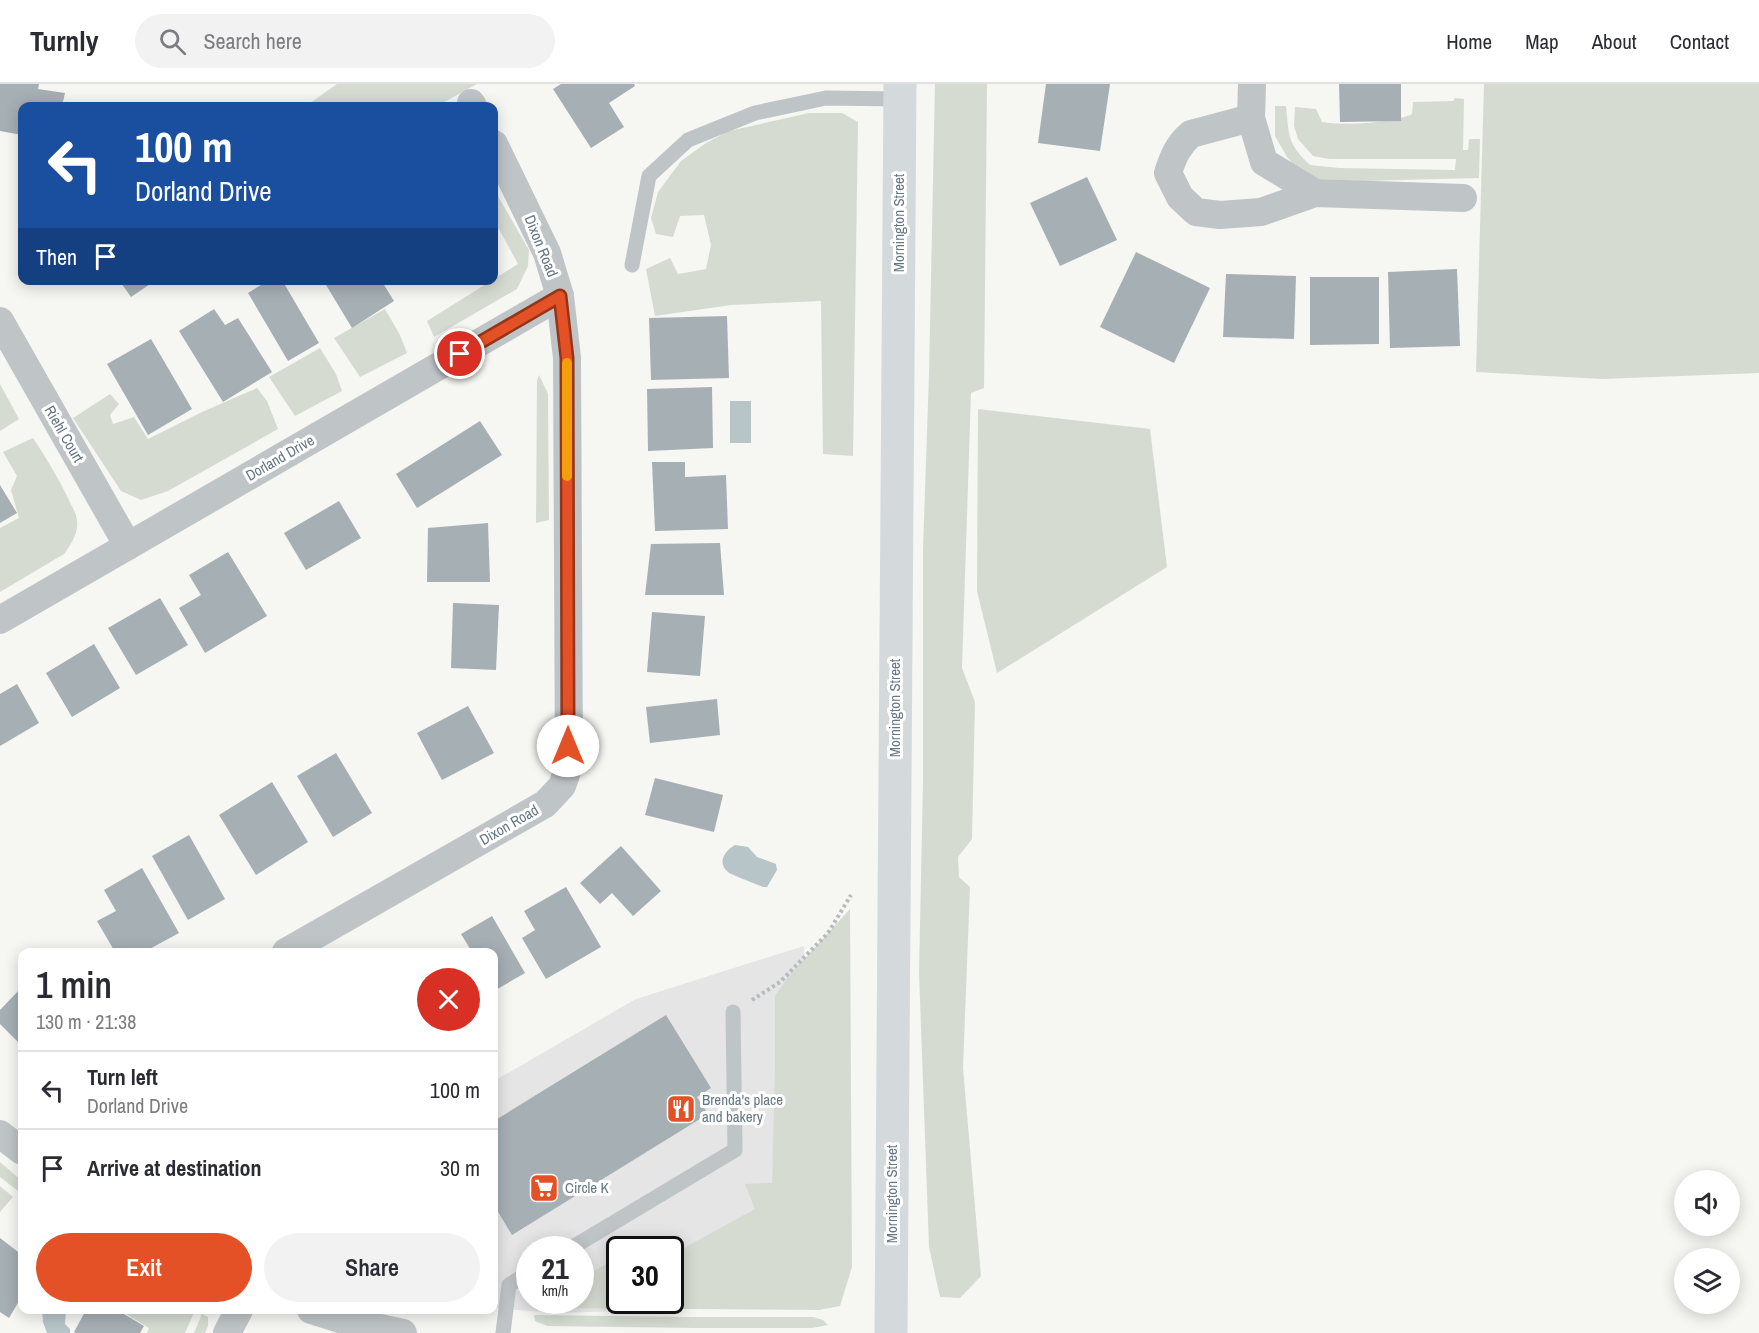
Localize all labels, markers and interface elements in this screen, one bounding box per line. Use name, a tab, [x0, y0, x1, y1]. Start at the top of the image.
search box	[135, 14, 555, 68]
text: Turnly	[30, 22, 99, 60]
icon: search	[156, 25, 189, 58]
text: Search here	[204, 26, 302, 56]
text: Home	[1446, 27, 1492, 56]
text: Map	[1525, 27, 1559, 56]
text: About	[1592, 27, 1637, 56]
text: Contact	[1670, 27, 1729, 56]
text: 100 m	[135, 119, 233, 175]
icon: left	[36, 126, 114, 204]
text: Dorland Drive	[135, 173, 272, 209]
street label: Mornington Street	[888, 173, 909, 272]
street label: Dixon Road	[520, 212, 563, 280]
icon: arrive	[89, 240, 122, 273]
text: Then	[36, 242, 77, 272]
pin	[434, 328, 485, 379]
icon: arrive	[443, 337, 476, 370]
street label: Riehl Court	[40, 402, 89, 466]
street label: Dorland Drive	[242, 429, 318, 486]
street label: Mornington Street	[884, 658, 905, 757]
position arrow	[536, 714, 600, 778]
street label: Dixon Road	[475, 799, 542, 850]
text: 1 min	[36, 961, 112, 1009]
button: close	[417, 968, 480, 1031]
text: 130 m · 21:38	[36, 1008, 136, 1035]
text: Turn left	[87, 1062, 158, 1092]
icon: left	[36, 1074, 69, 1107]
text: 100 m	[430, 1075, 480, 1105]
place label: Brenda's place and bakery	[702, 1089, 783, 1127]
text: Dorland Drive	[87, 1092, 188, 1119]
restaurant icon: Brenda's place and bakery	[665, 1093, 697, 1125]
street label: Mornington Street	[881, 1144, 902, 1243]
icon: arrive	[36, 1152, 69, 1185]
text: Arrive at destination	[87, 1153, 261, 1183]
text: 30 m	[440, 1153, 480, 1183]
map controls	[1674, 1170, 1740, 1314]
button: sound	[1674, 1170, 1740, 1236]
supermarket icon: Circle K	[528, 1172, 560, 1204]
place label: Circle K	[565, 1177, 610, 1198]
button: Exit	[36, 1233, 252, 1302]
button: Share	[264, 1233, 480, 1302]
speed limit sign: 30	[606, 1236, 684, 1314]
text: 21	[541, 1248, 569, 1288]
button: layers	[1674, 1248, 1740, 1314]
text: km/h	[542, 1280, 568, 1301]

